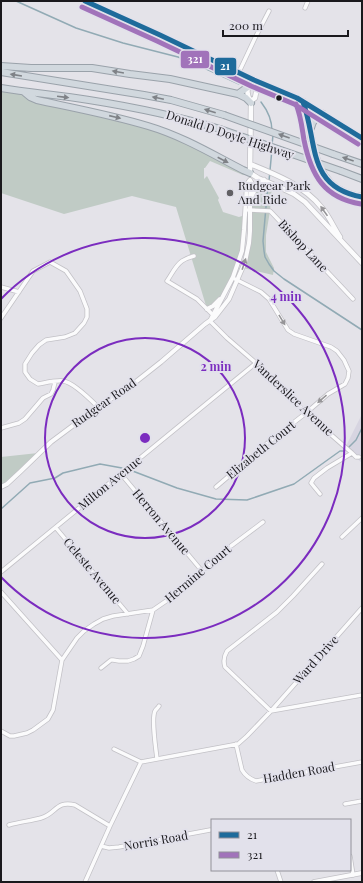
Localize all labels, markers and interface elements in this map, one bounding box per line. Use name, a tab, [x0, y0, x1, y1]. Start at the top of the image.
scale bar	[223, 12, 348, 38]
text: 200 m	[229, 17, 263, 33]
line badge: 321	[180, 50, 210, 69]
text: 321	[187, 51, 203, 66]
line badge: 21	[214, 57, 237, 76]
text: 21	[220, 58, 230, 73]
one-way arrow	[112, 69, 124, 75]
one-way arrow	[10, 72, 22, 78]
one-way arrow	[57, 93, 69, 100]
unlabelled marker	[274, 93, 284, 103]
one-way arrow	[152, 94, 164, 100]
street label: Donald D Doyle Highway	[164, 106, 296, 162]
one-way arrow	[204, 108, 216, 114]
one-way arrow	[108, 115, 121, 121]
one-way arrow	[277, 132, 289, 138]
one-way arrow	[217, 156, 228, 163]
one-way arrow	[341, 156, 353, 162]
place label: Rudgear Park And Ride	[237, 177, 311, 207]
marker: Rudgear Park And Ride	[225, 188, 235, 198]
one-way arrow	[320, 205, 328, 216]
street label: Bishop Lane	[275, 216, 332, 275]
one-way arrow	[241, 258, 247, 270]
text: 4 min	[270, 288, 302, 304]
one-way arrow	[278, 314, 285, 326]
street label: Vanderslice Avenue	[249, 355, 337, 439]
text: 2 min	[201, 358, 232, 374]
street label: Rudgear Road	[68, 374, 139, 430]
one-way arrow	[317, 395, 327, 404]
street label: Elizabeth Court	[223, 416, 299, 482]
centre of rings	[138, 431, 152, 445]
street label: Milton Avenue	[74, 452, 145, 513]
street label: Herron Avenue	[130, 485, 194, 558]
street label: Celeste Avenue	[60, 534, 125, 607]
street label: Hermine Court	[161, 540, 235, 606]
street label: Ward Drive	[288, 631, 342, 688]
street label: Hadden Road	[262, 758, 336, 786]
legend	[211, 819, 351, 871]
text: 21	[247, 826, 258, 842]
street label: Norris Road	[123, 827, 189, 854]
text: 321	[247, 846, 263, 862]

